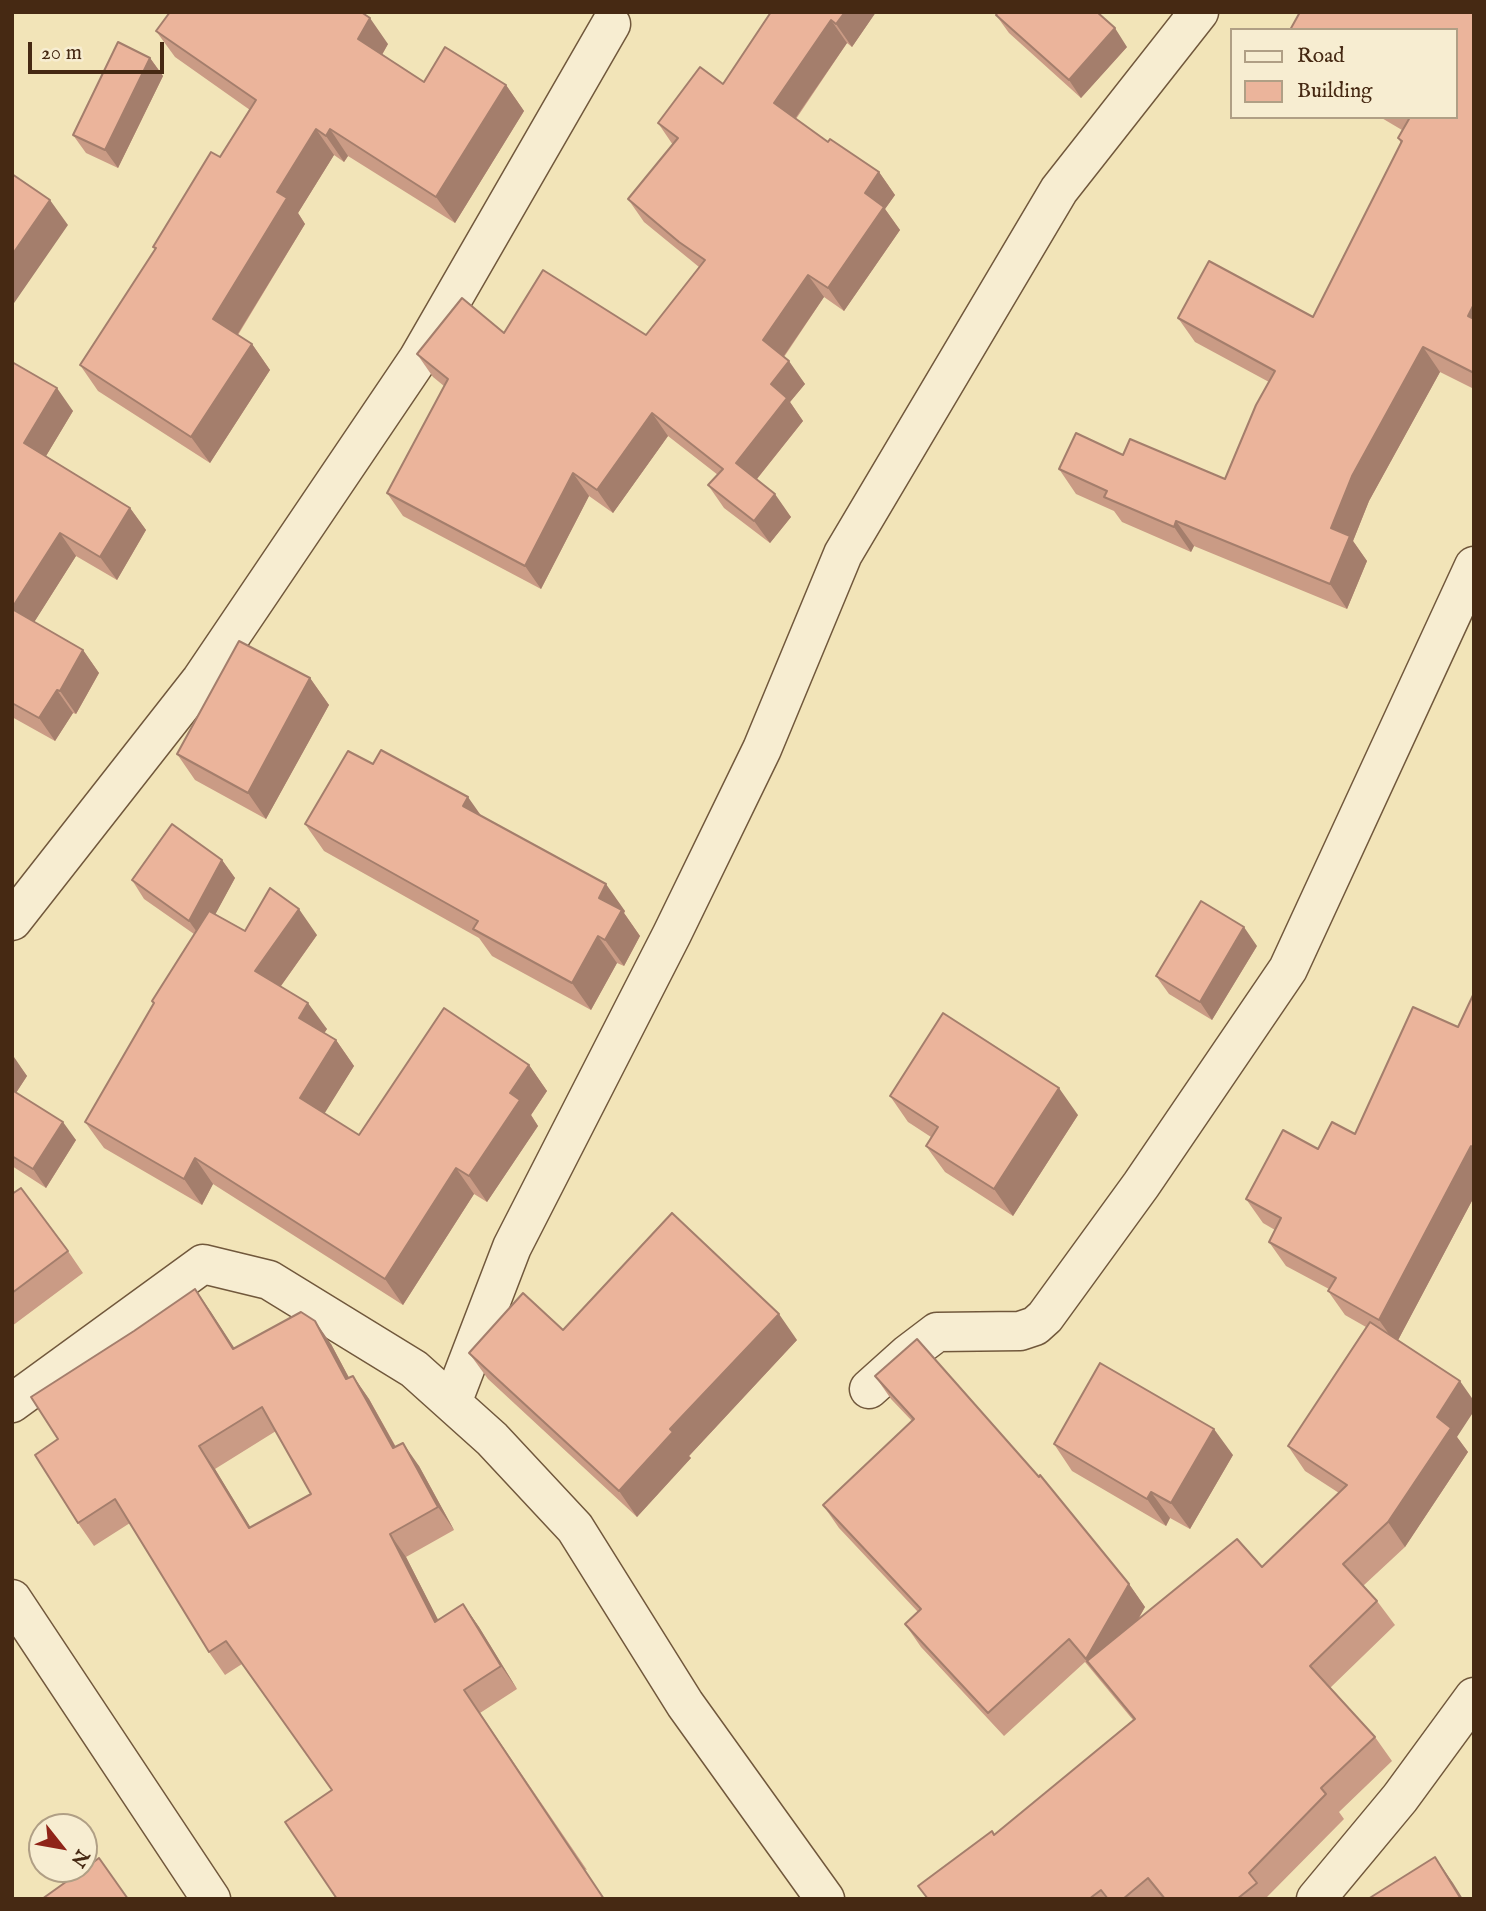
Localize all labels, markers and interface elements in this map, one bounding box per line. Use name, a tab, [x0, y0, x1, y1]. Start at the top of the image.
scale bar	[32, 28, 168, 72]
legend	[1230, 28, 1458, 119]
text: 20 m	[41, 40, 82, 67]
text: Road	[1297, 43, 1344, 70]
text: Building	[1297, 78, 1372, 105]
north arrow	[28, 1813, 98, 1883]
text: N	[65, 1845, 94, 1871]

